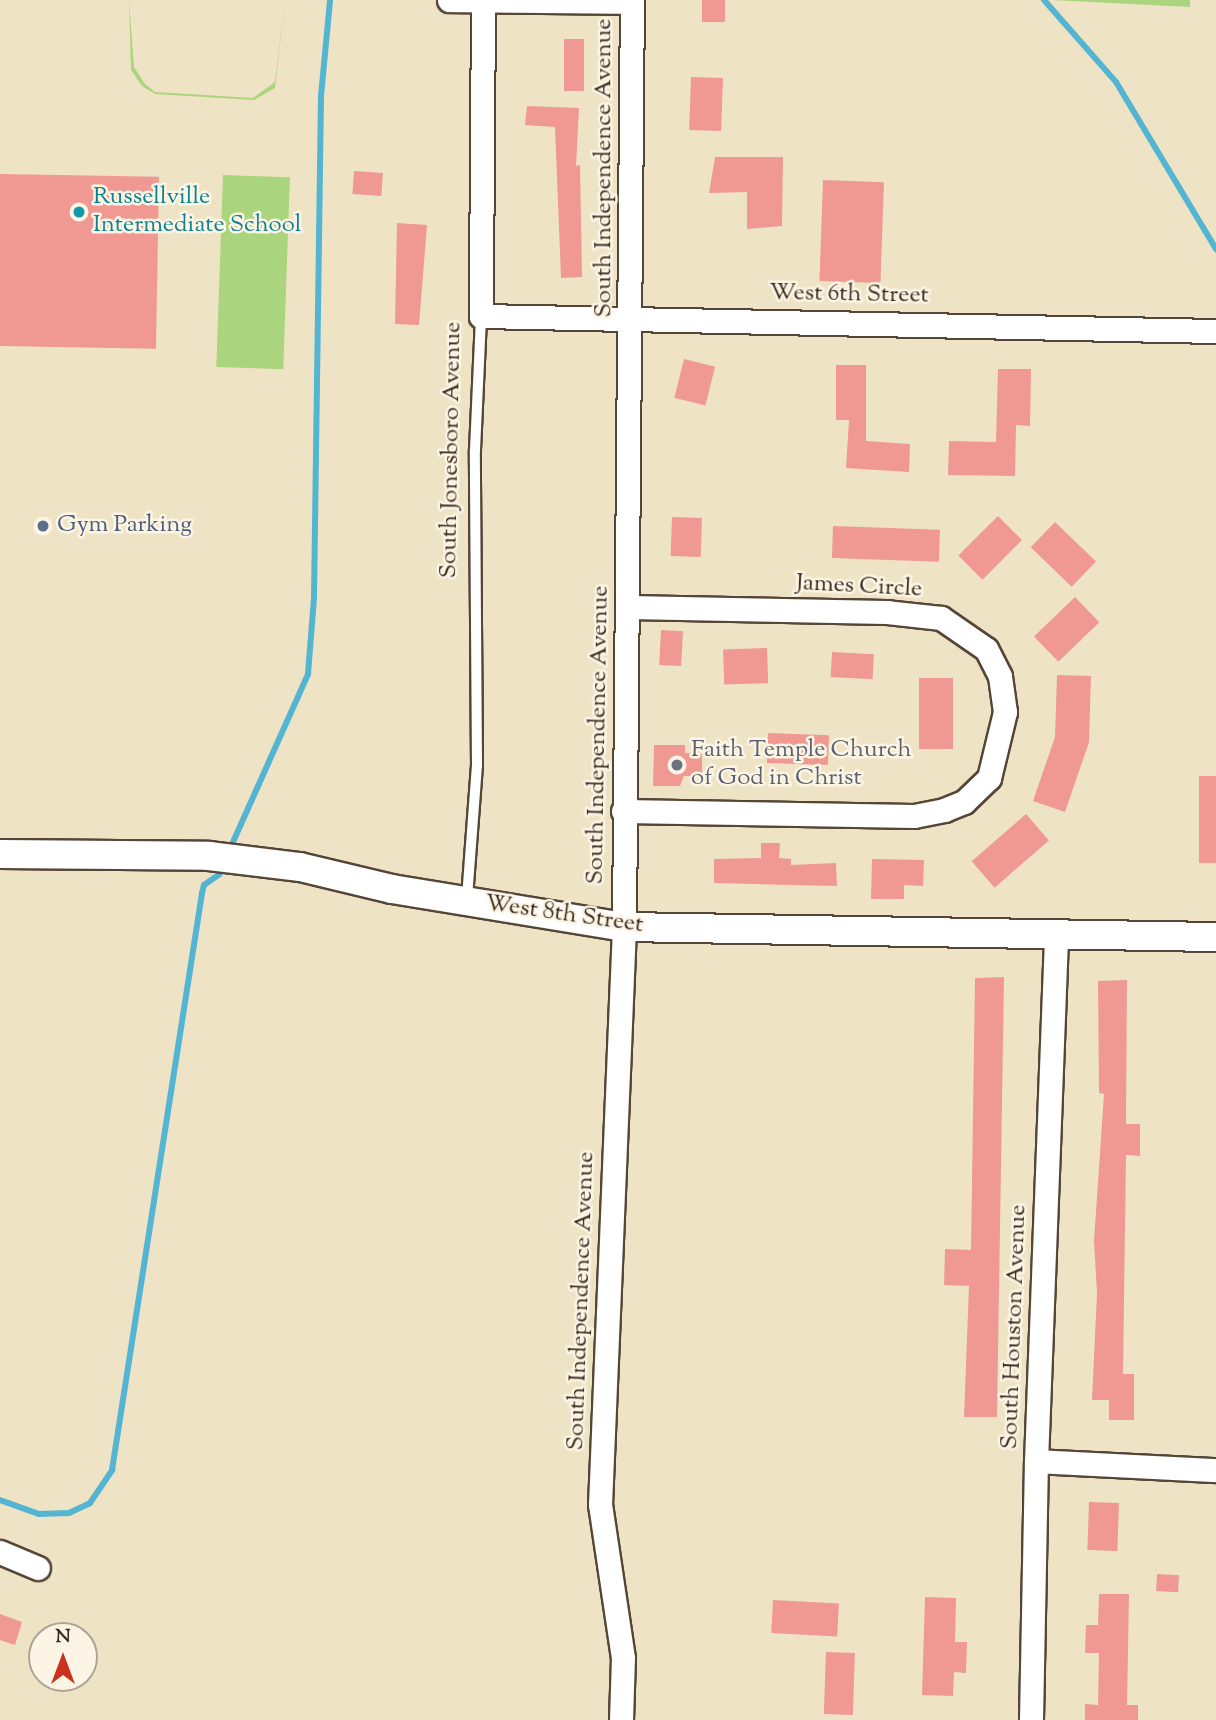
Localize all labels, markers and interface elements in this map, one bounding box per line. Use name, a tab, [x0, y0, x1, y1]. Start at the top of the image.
street label: South Independence Avenue	[591, 19, 619, 317]
place label: Russellville Intermediate School	[93, 184, 301, 240]
marker: Russellville Intermediate School	[71, 204, 87, 220]
street label: West 6th Street	[769, 279, 929, 311]
street label: South Jonesboro Avenue	[435, 321, 469, 579]
place label: Gym Parking	[57, 512, 192, 540]
marker: Gym Parking	[35, 518, 51, 534]
street label: James Circle	[795, 569, 923, 605]
street label: South Independence Avenue	[582, 585, 616, 885]
place label: Faith Temple Church of God in Christ	[691, 737, 911, 793]
marker: Faith Temple Church of God in Christ	[669, 757, 685, 773]
street label: West 8th Street	[483, 890, 645, 940]
street label: South Independence Avenue	[562, 1151, 602, 1451]
street label: South Houston Avenue	[996, 1204, 1034, 1450]
north arrow	[28, 1622, 98, 1692]
text: N	[55, 1624, 71, 1651]

